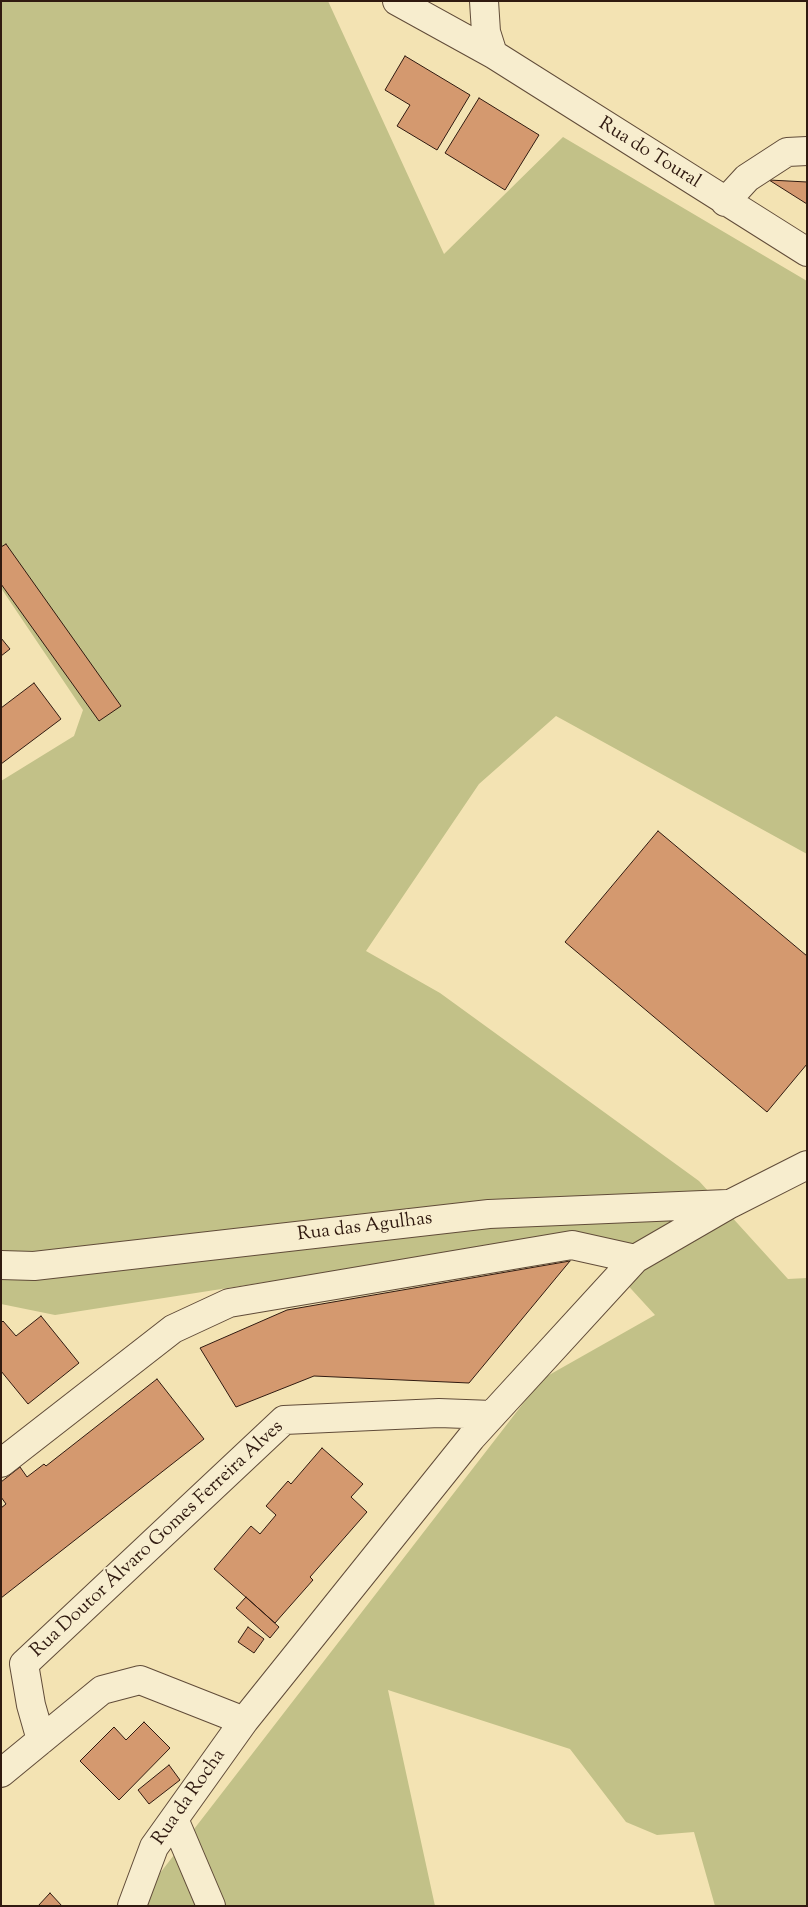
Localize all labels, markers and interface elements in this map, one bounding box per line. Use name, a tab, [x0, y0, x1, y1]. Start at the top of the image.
street label: Rua do Toural	[594, 114, 704, 194]
street label: Rua das Agulhas	[296, 1208, 434, 1248]
street label: Rua Doutor Álvaro Gomes Ferreira Alves	[27, 1417, 289, 1663]
street label: Rua da Rocha	[148, 1745, 232, 1851]

